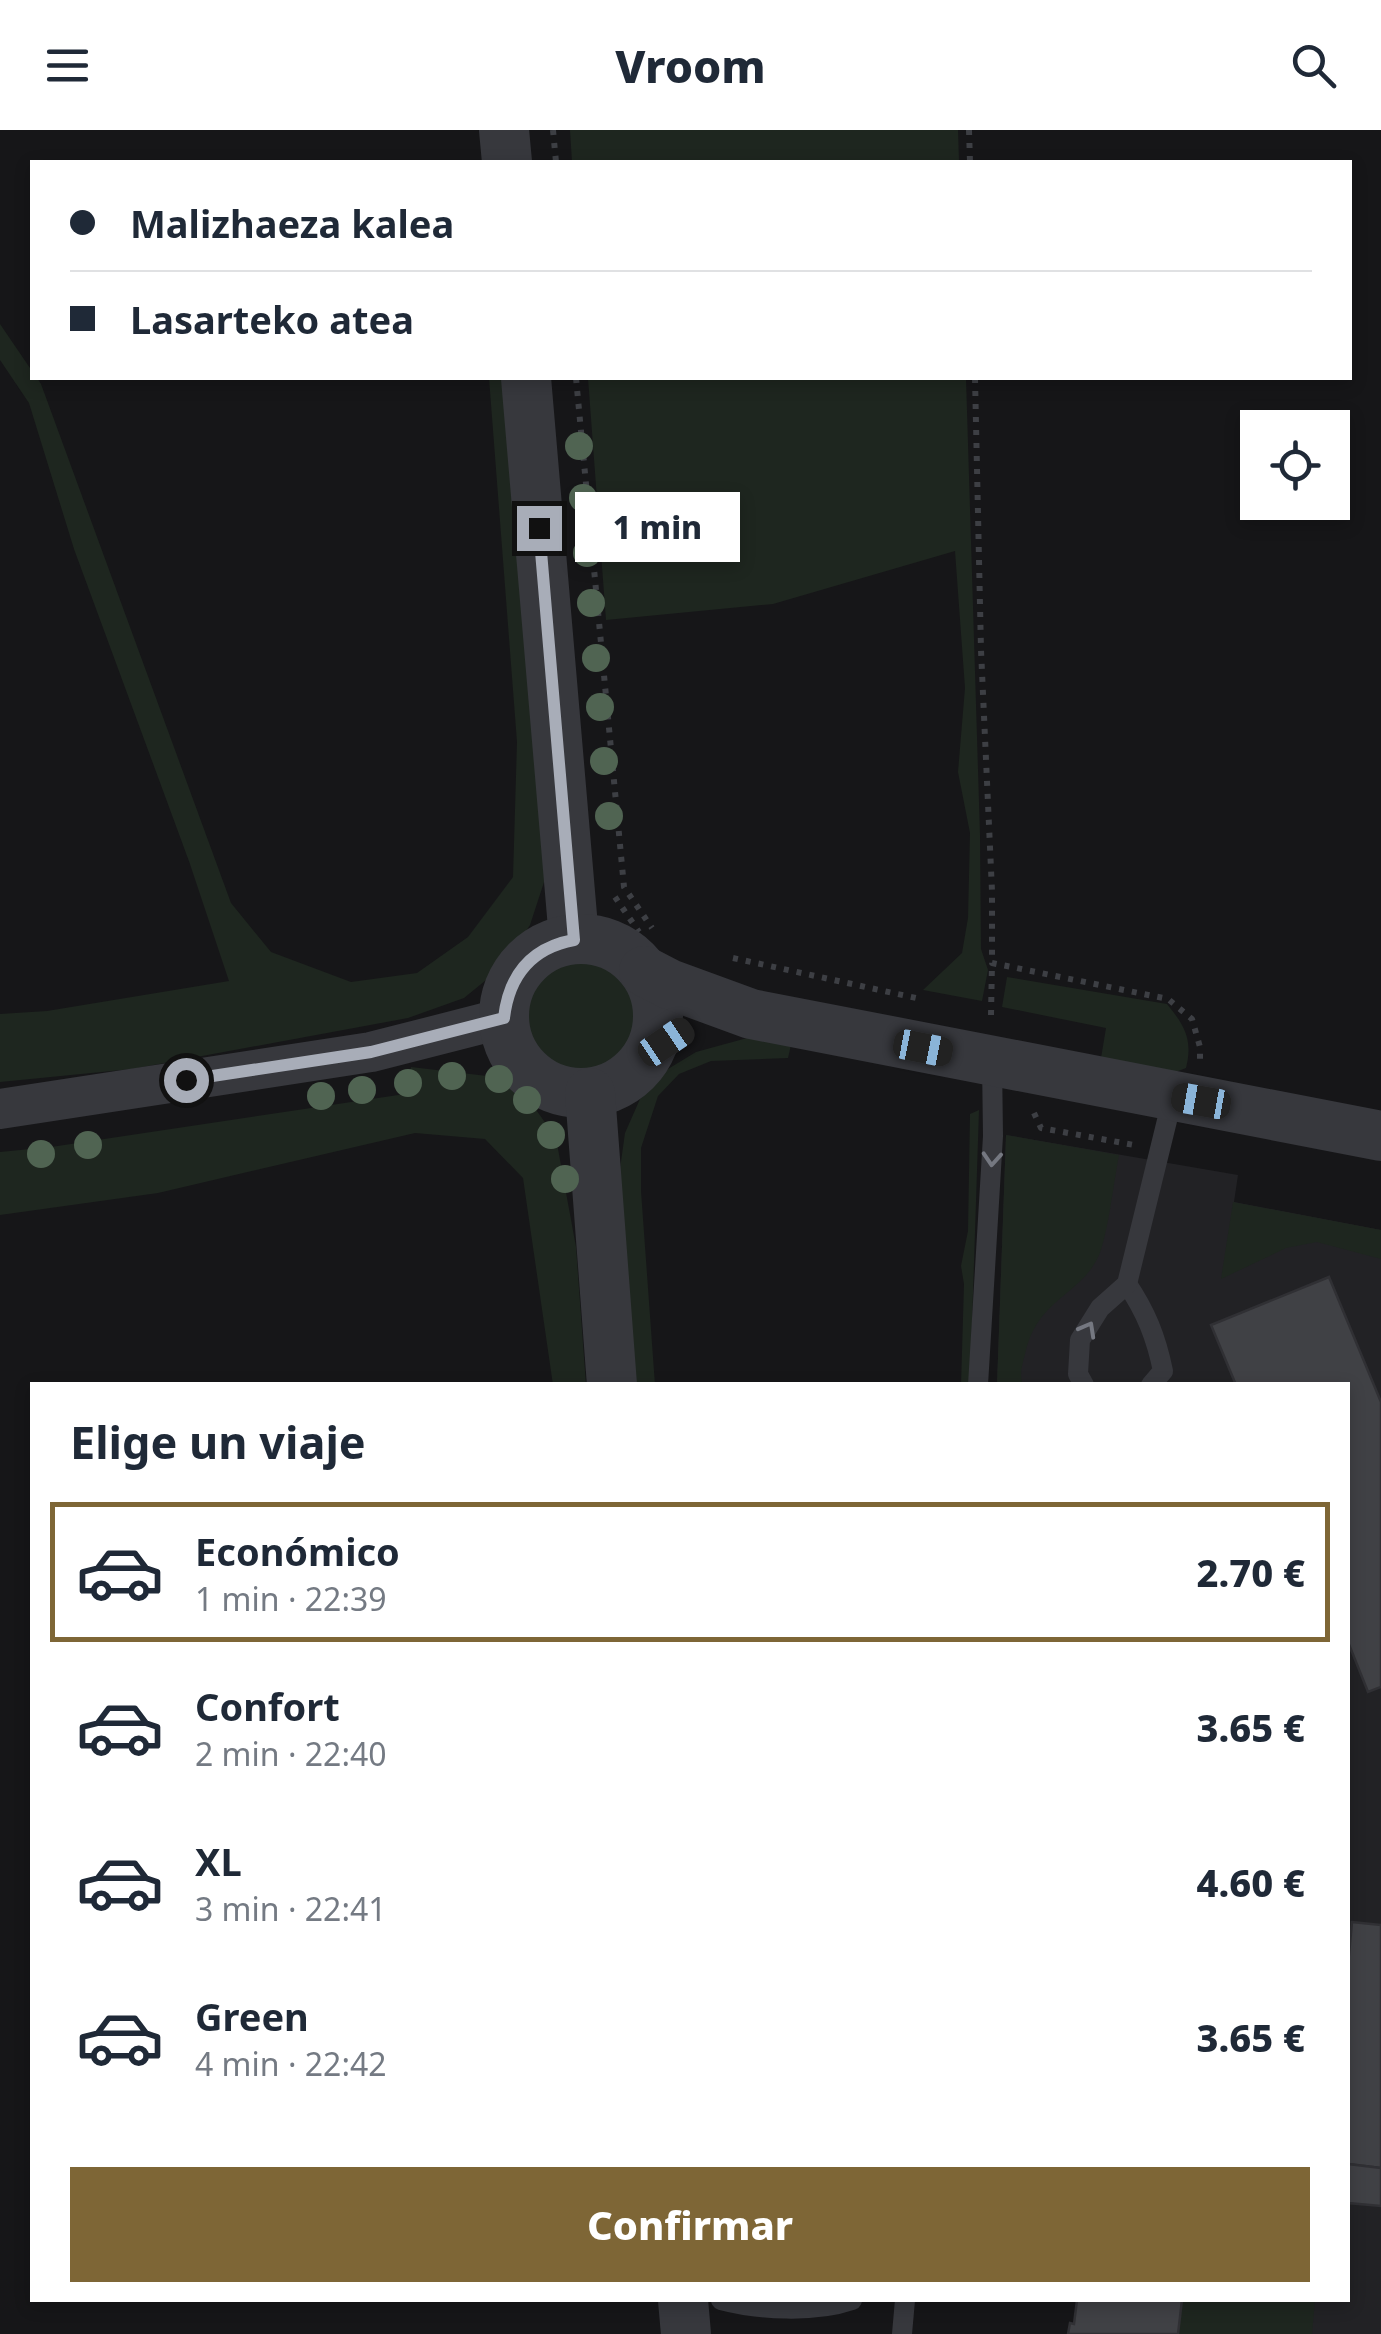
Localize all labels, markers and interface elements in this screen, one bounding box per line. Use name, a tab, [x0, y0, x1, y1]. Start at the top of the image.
text: Vroom	[615, 35, 766, 96]
icon: menu	[40, 38, 95, 93]
icon: search	[1286, 38, 1341, 93]
text: Malizhaeza kalea	[130, 197, 454, 249]
text: Lasarteko atea	[130, 293, 414, 345]
map controls	[1240, 410, 1350, 520]
button: locate	[1240, 410, 1350, 520]
callout: 1 min	[574, 493, 739, 563]
text: 1 min	[613, 505, 702, 548]
route end	[517, 506, 562, 551]
car	[633, 1013, 699, 1071]
car	[891, 1028, 955, 1068]
route start	[164, 1058, 209, 1103]
car	[1169, 1081, 1233, 1121]
one-way arrow	[982, 1151, 1003, 1167]
one-way arrow	[1075, 1322, 1095, 1340]
text: Elige un viaje	[70, 1411, 366, 1472]
text: Económico	[195, 1525, 400, 1577]
icon: car	[75, 1527, 165, 1617]
text: 2.70 €	[1196, 1546, 1305, 1598]
text: 1 min · 22:39	[195, 1577, 387, 1620]
text: Confort	[195, 1680, 340, 1732]
icon: car	[75, 1682, 165, 1772]
text: 3.65 €	[1196, 1701, 1305, 1753]
text: 2 min · 22:40	[195, 1732, 387, 1775]
text: XL	[195, 1835, 242, 1887]
icon: car	[75, 1837, 165, 1927]
text: 4.60 €	[1196, 1856, 1305, 1908]
text: 3 min · 22:41	[195, 1887, 387, 1930]
text: Green	[195, 1990, 309, 2042]
icon: car	[75, 1992, 165, 2082]
text: 3.65 €	[1196, 2011, 1305, 2063]
text: 4 min · 22:42	[195, 2042, 387, 2085]
button: Confirmar	[70, 2167, 1310, 2282]

